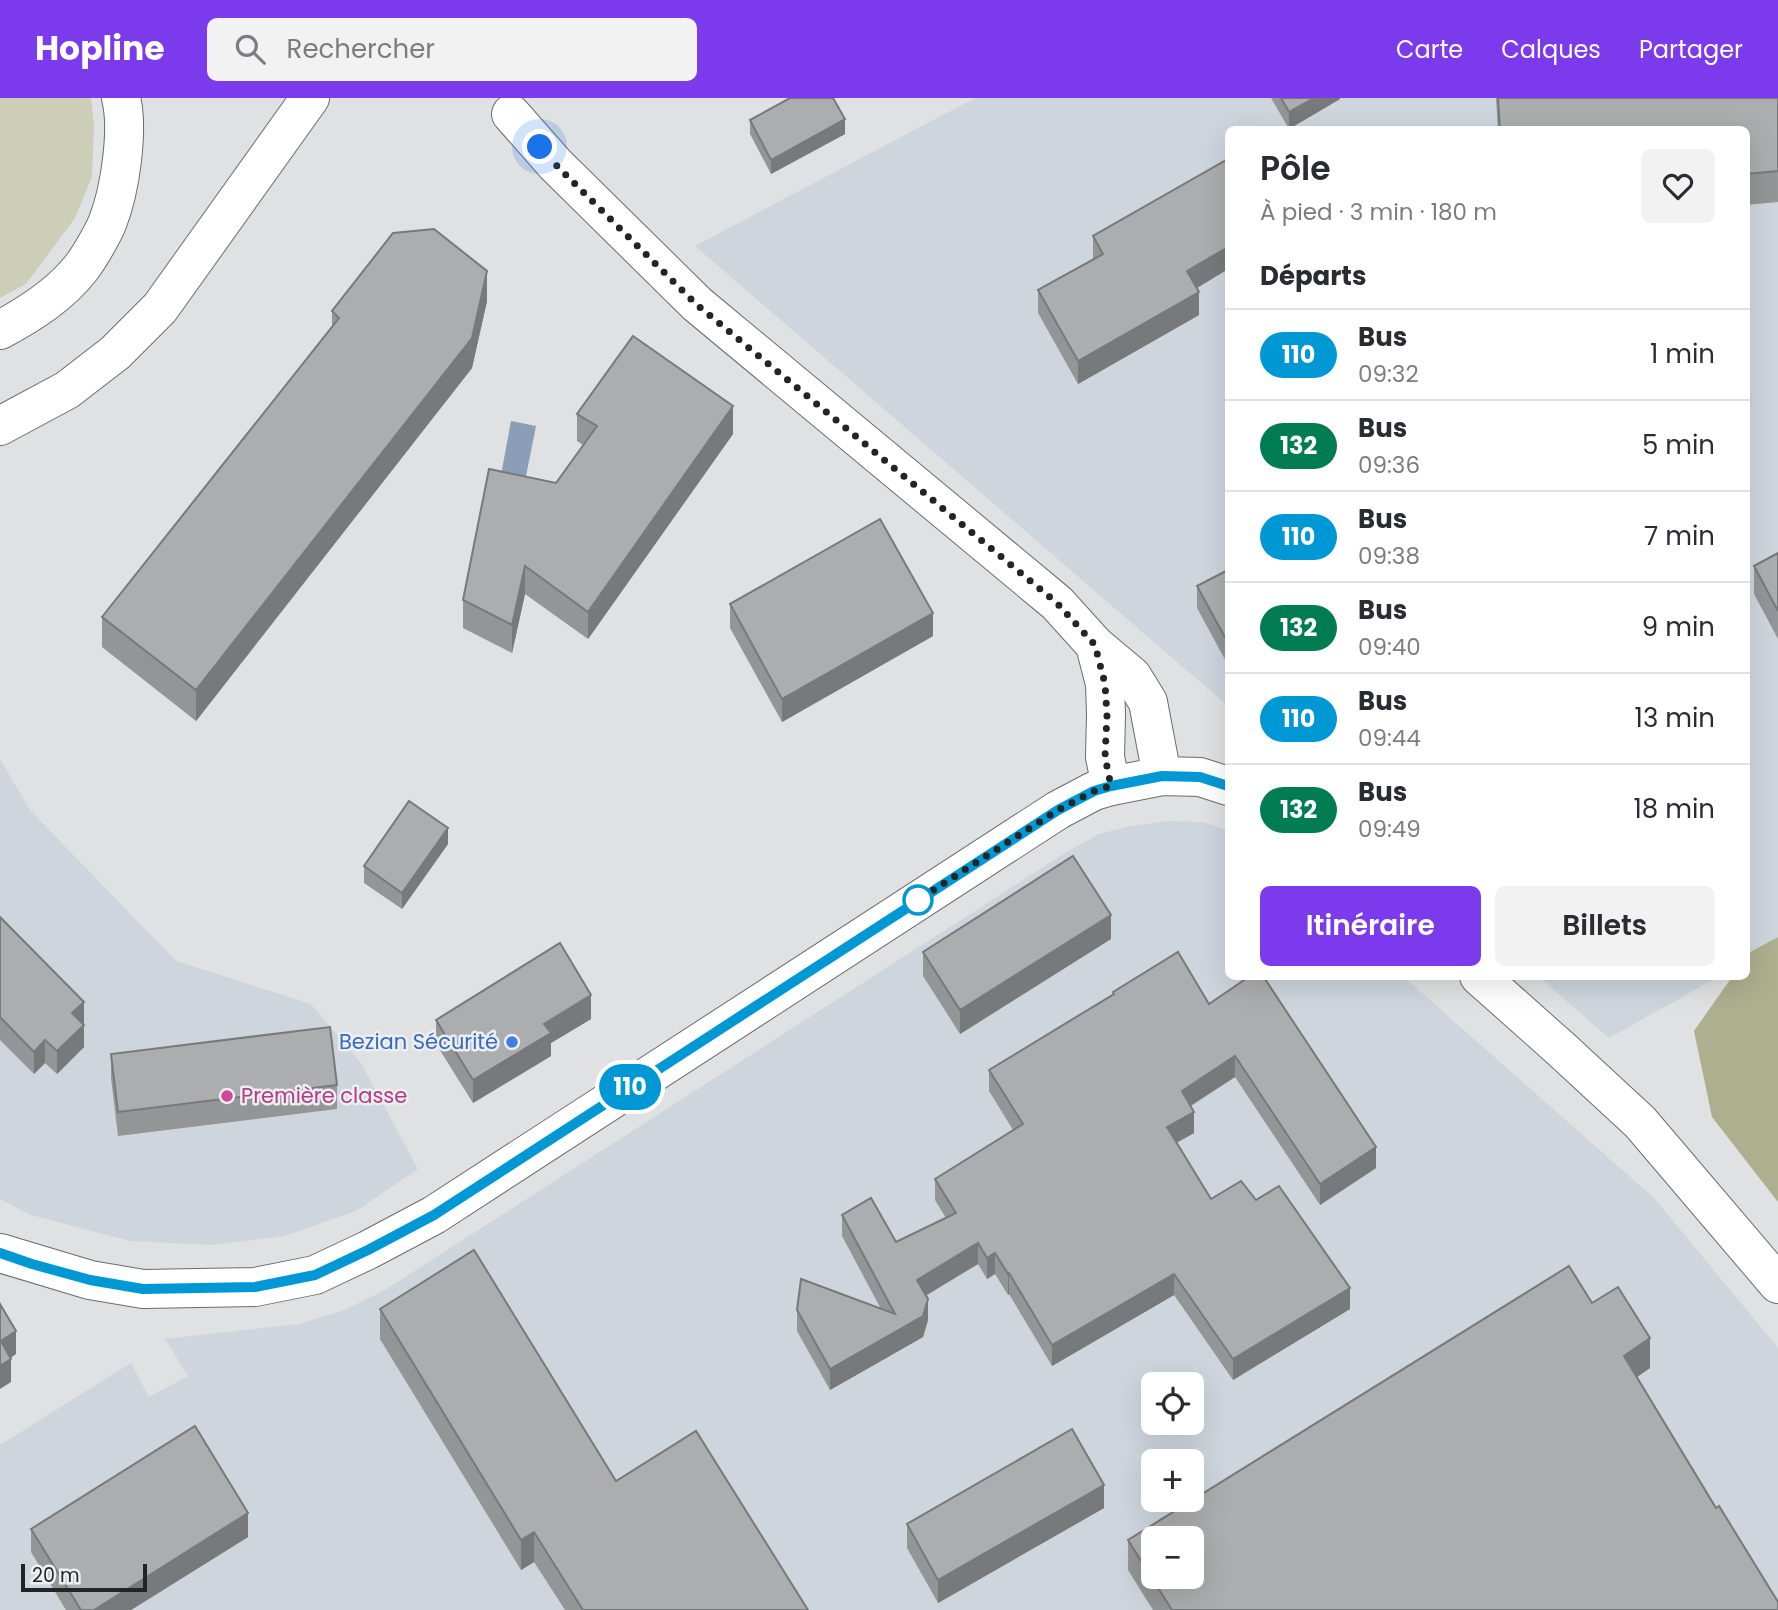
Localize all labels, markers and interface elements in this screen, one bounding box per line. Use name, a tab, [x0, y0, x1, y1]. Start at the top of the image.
search box	[207, 18, 697, 81]
text: Hopline	[35, 25, 165, 72]
icon: search	[231, 30, 269, 68]
text: Rechercher	[287, 31, 435, 67]
text: Carte	[1396, 33, 1463, 66]
text: Calques	[1501, 33, 1601, 66]
text: Partager	[1639, 33, 1743, 66]
your location	[522, 129, 557, 164]
text: Pôle	[1260, 145, 1331, 192]
button: heart	[1641, 149, 1715, 223]
text: À pied · 3 min · 180 m	[1260, 196, 1497, 228]
text: Départs	[1260, 258, 1366, 294]
text: Bus	[1358, 319, 1407, 355]
text: 1 min	[1650, 336, 1715, 372]
text: 110	[1282, 338, 1315, 371]
text: 09:32	[1358, 358, 1419, 390]
text: Bus	[1358, 410, 1407, 446]
text: 5 min	[1642, 427, 1715, 463]
text: 132	[1280, 429, 1317, 462]
text: 09:36	[1358, 449, 1420, 481]
text: Bus	[1358, 501, 1407, 537]
text: 7 min	[1644, 518, 1715, 554]
text: 110	[1282, 520, 1315, 553]
text: 09:38	[1358, 540, 1420, 572]
text: Bus	[1358, 592, 1407, 628]
text: 9 min	[1642, 609, 1715, 645]
text: 132	[1280, 611, 1317, 644]
text: 09:40	[1358, 631, 1421, 663]
text: Bus	[1358, 683, 1407, 719]
text: 13 min	[1635, 700, 1715, 736]
text: 110	[1282, 702, 1315, 735]
text: 09:44	[1358, 722, 1421, 754]
text: Bus	[1358, 774, 1407, 810]
text: 18 min	[1634, 791, 1715, 827]
text: 132	[1280, 793, 1317, 826]
text: 09:49	[1358, 813, 1421, 845]
unlabelled marker	[903, 885, 933, 915]
button: Itinéraire	[1260, 886, 1481, 966]
button: Billets	[1495, 886, 1715, 966]
place label: Bezian Sécurité	[339, 1027, 498, 1056]
marker: Bezian Sécurité	[504, 1034, 520, 1050]
line badge: 110	[590, 1064, 670, 1110]
text: 110	[613, 1070, 647, 1103]
place label: Première classe	[241, 1081, 407, 1110]
marker: Première classe	[219, 1088, 235, 1104]
map controls	[1141, 1372, 1204, 1589]
button: locate	[1141, 1372, 1204, 1435]
button: +	[1141, 1449, 1204, 1512]
button: −	[1141, 1526, 1204, 1589]
scale bar	[21, 1561, 147, 1593]
text: 20 m	[32, 1562, 80, 1589]

